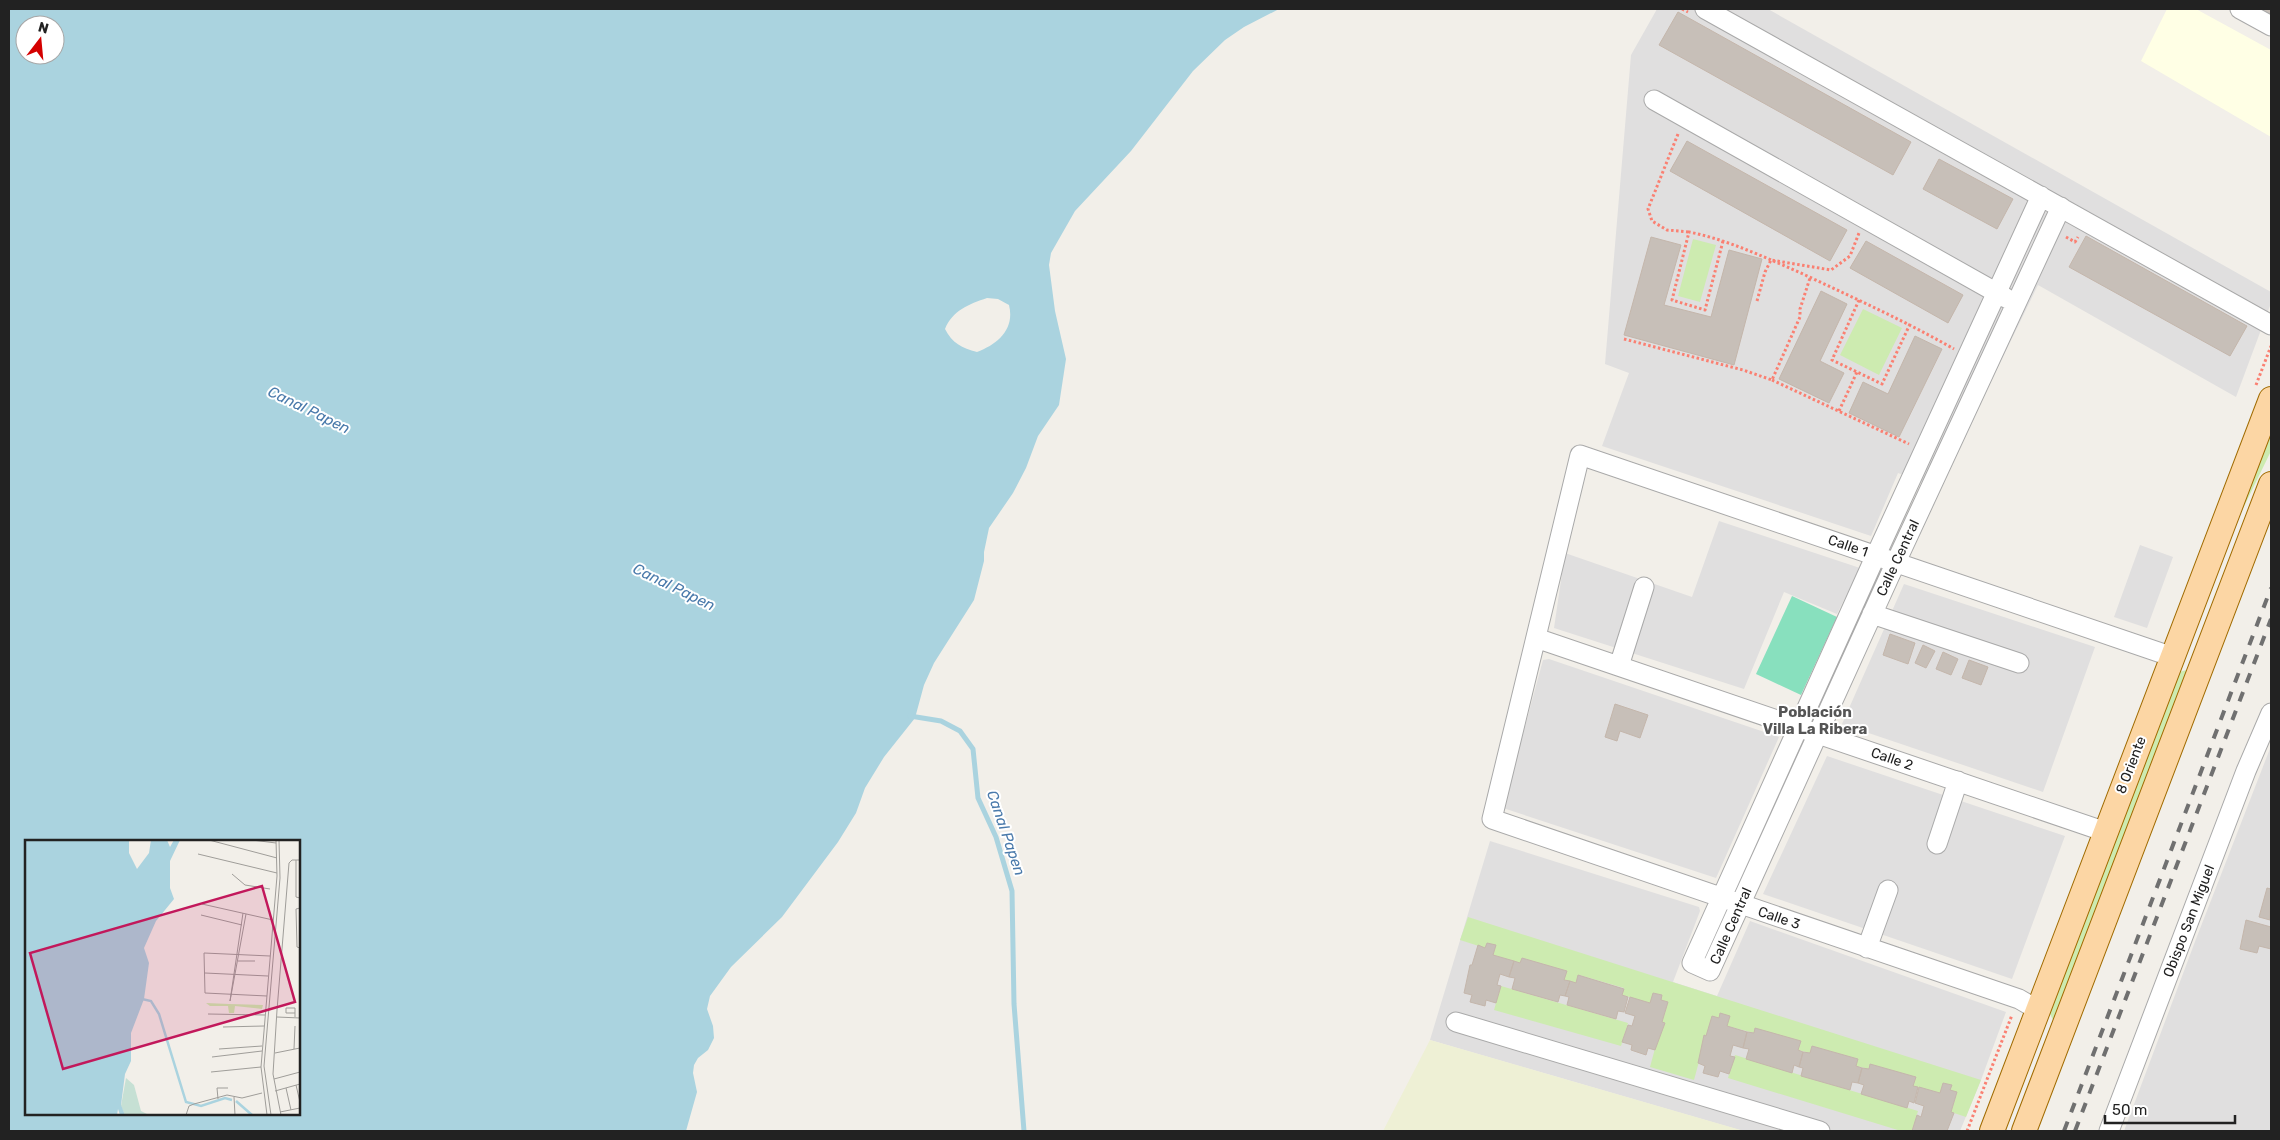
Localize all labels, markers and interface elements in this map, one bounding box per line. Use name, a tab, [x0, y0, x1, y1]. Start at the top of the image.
north arrow	[15, 15, 65, 65]
text: N	[36, 18, 51, 38]
water label: Canal Papen	[265, 382, 353, 438]
street label: Calle Central	[1873, 517, 1923, 599]
street label: Calle 1	[1826, 531, 1870, 561]
water label: Canal Papen	[630, 559, 718, 615]
district label: Población Villa La Ribera	[1763, 703, 1868, 738]
street label: 8 Oriente	[2112, 734, 2150, 796]
street label: Calle 2	[1869, 744, 1915, 774]
water label: Canal Papen	[983, 788, 1029, 878]
inset map	[25, 840, 300, 1115]
street label: Obispo San Miguel	[2160, 862, 2218, 980]
street label: Calle Central	[1706, 885, 1756, 967]
street label: Calle 3	[1756, 903, 1802, 933]
scale bar	[2105, 1092, 2235, 1124]
text: 50 m	[2112, 1101, 2147, 1119]

